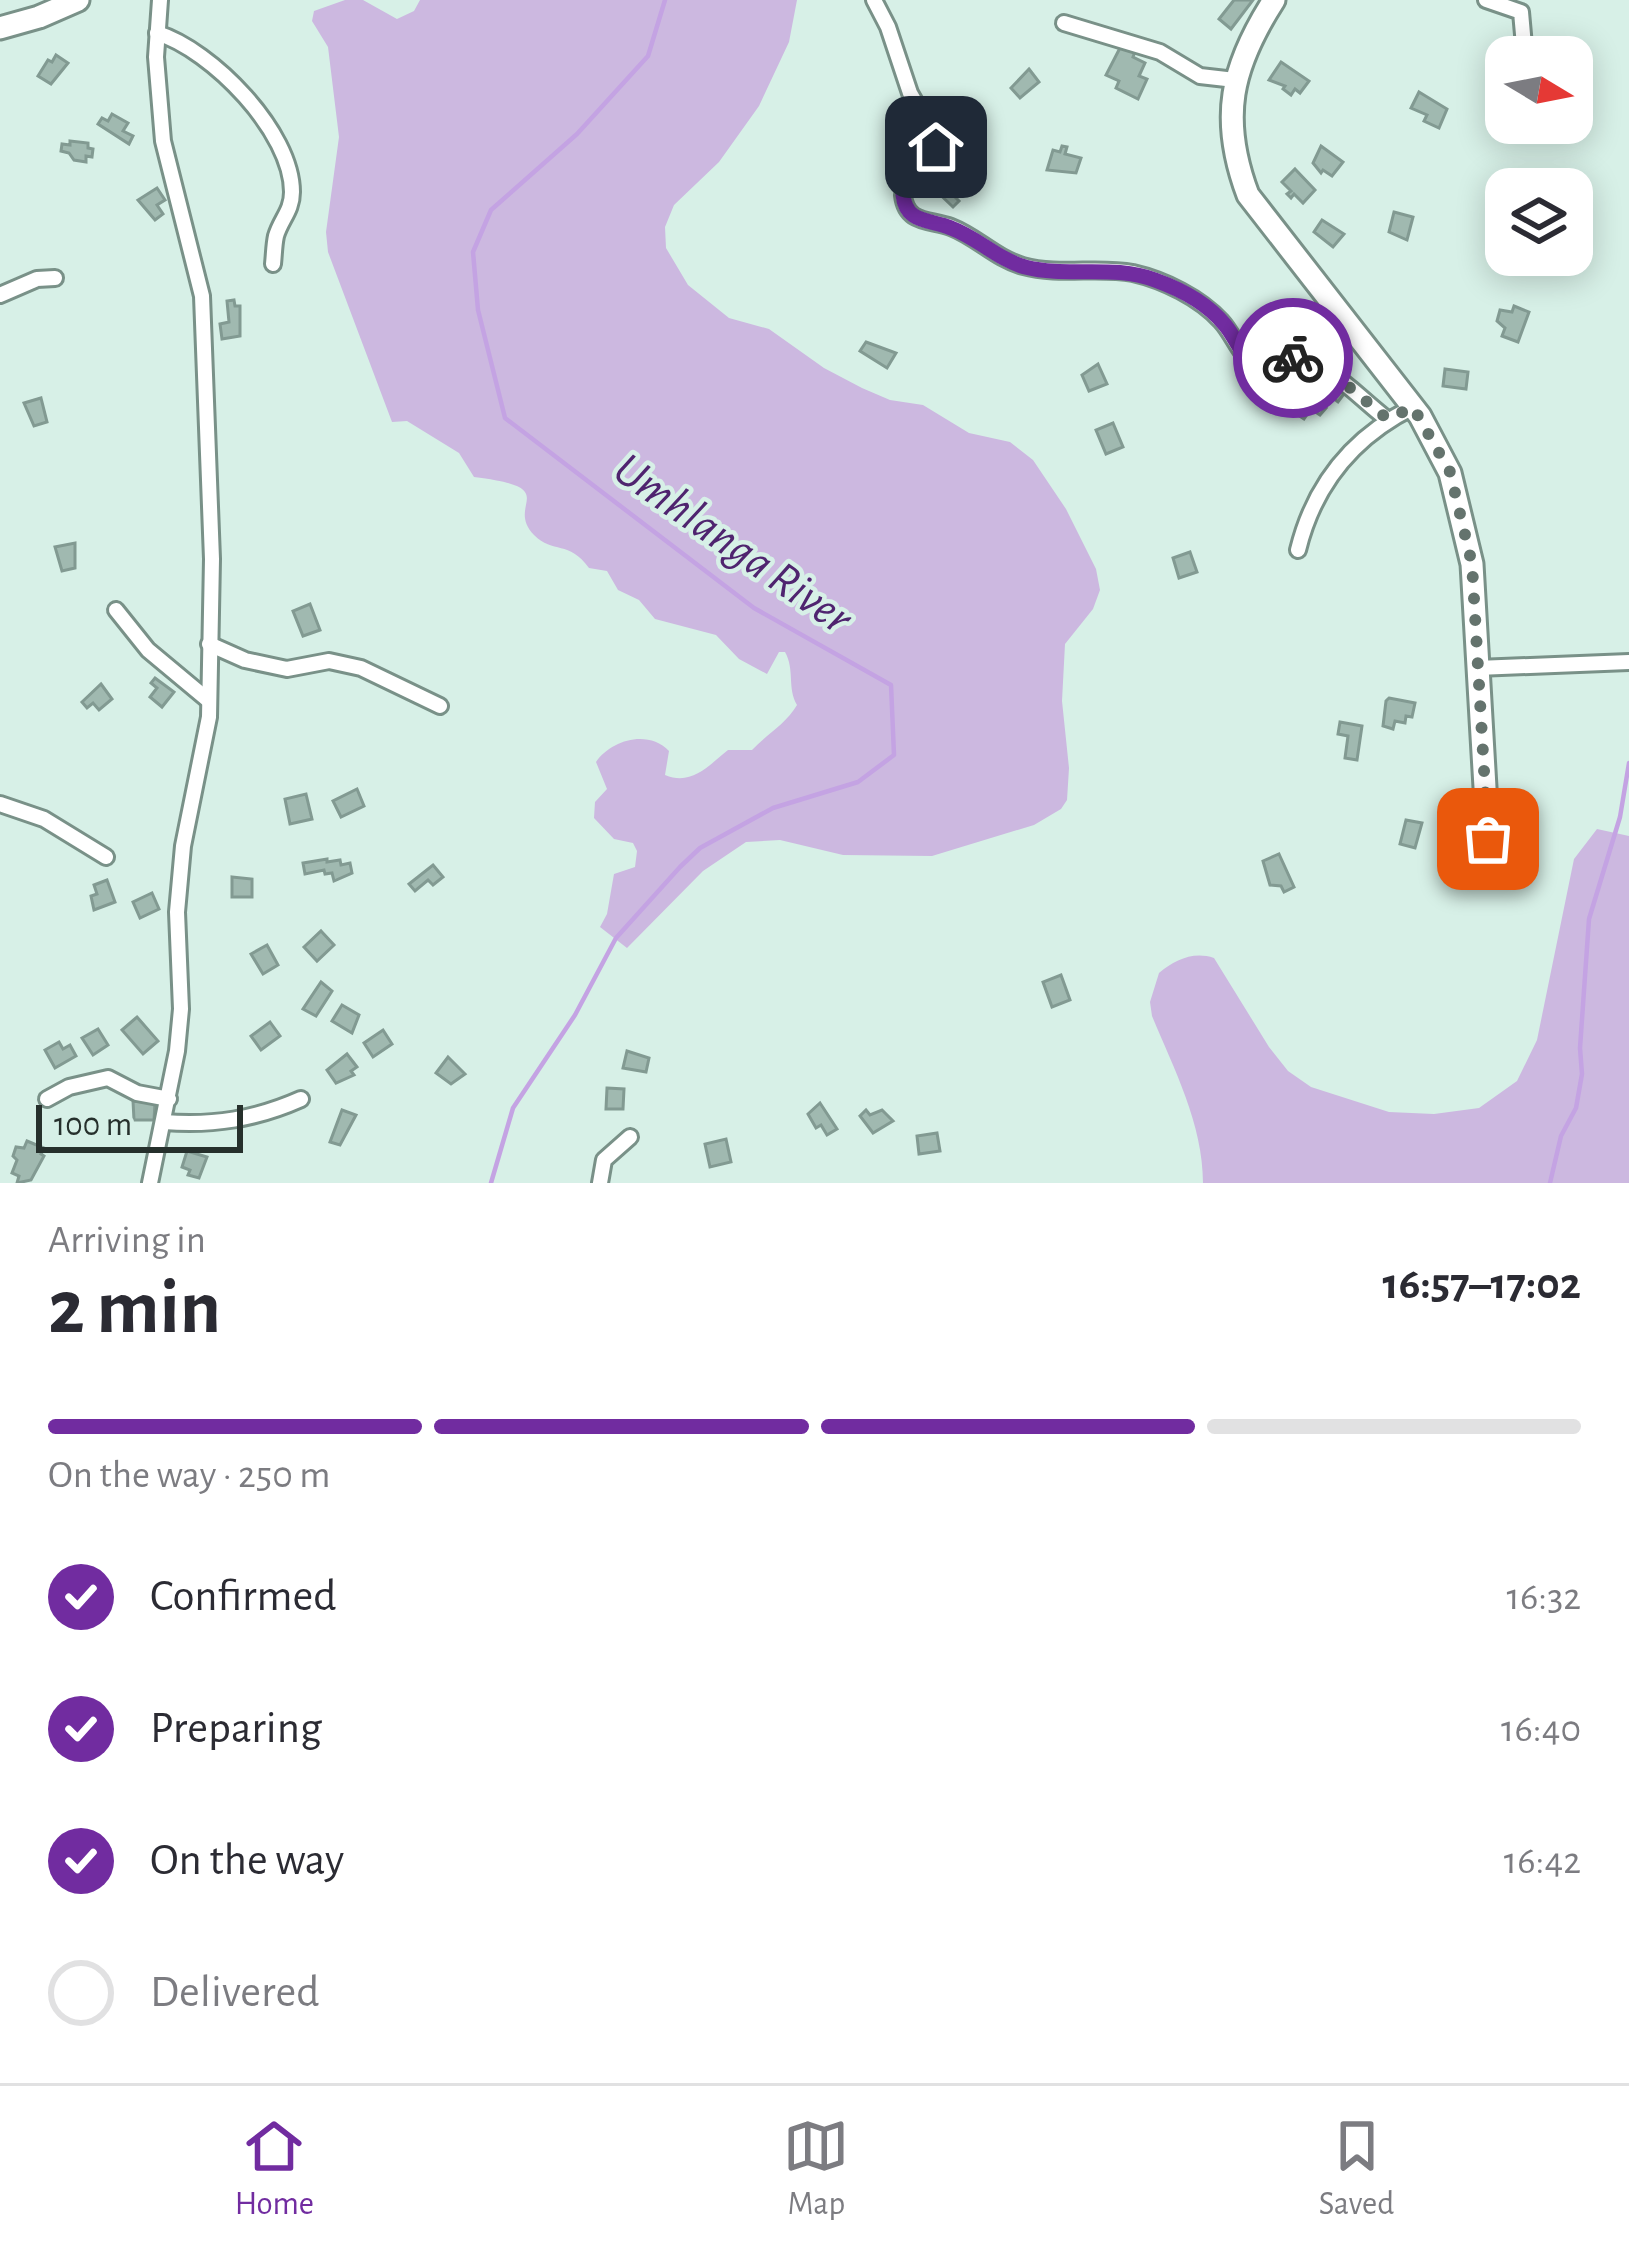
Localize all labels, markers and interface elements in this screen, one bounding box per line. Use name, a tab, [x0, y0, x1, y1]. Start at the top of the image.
north arrow	[1485, 36, 1593, 144]
map controls	[1485, 36, 1593, 276]
pin	[885, 96, 987, 198]
icon: home	[903, 114, 969, 180]
button: layers	[1485, 168, 1593, 276]
courier	[1233, 298, 1353, 418]
icon: bike	[1260, 325, 1326, 391]
water label: Umhlanga River	[605, 445, 861, 645]
pin	[1437, 788, 1539, 890]
icon: bag	[1455, 806, 1521, 872]
scale bar	[36, 1099, 243, 1152]
text: 100 m	[54, 1109, 132, 1142]
text: Arriving in	[48, 1221, 206, 1260]
text: 16:57–17:02	[1383, 1262, 1581, 1307]
text: 2 min	[48, 1270, 221, 1348]
text: On the way · 250 m	[48, 1456, 330, 1495]
icon: check	[48, 1564, 114, 1630]
text: Confirmed	[150, 1574, 336, 1619]
text: 16:32	[1507, 1578, 1581, 1617]
icon: check	[48, 1696, 114, 1762]
text: Preparing	[150, 1706, 322, 1751]
text: 16:40	[1501, 1710, 1581, 1749]
icon: check	[48, 1828, 114, 1894]
text: On the way	[150, 1838, 344, 1883]
text: 16:42	[1504, 1842, 1581, 1881]
text: Delivered	[150, 1970, 319, 2015]
tab: Home	[235, 2113, 314, 2225]
tab: Map	[783, 2113, 849, 2225]
tab: Saved	[1319, 2113, 1394, 2225]

